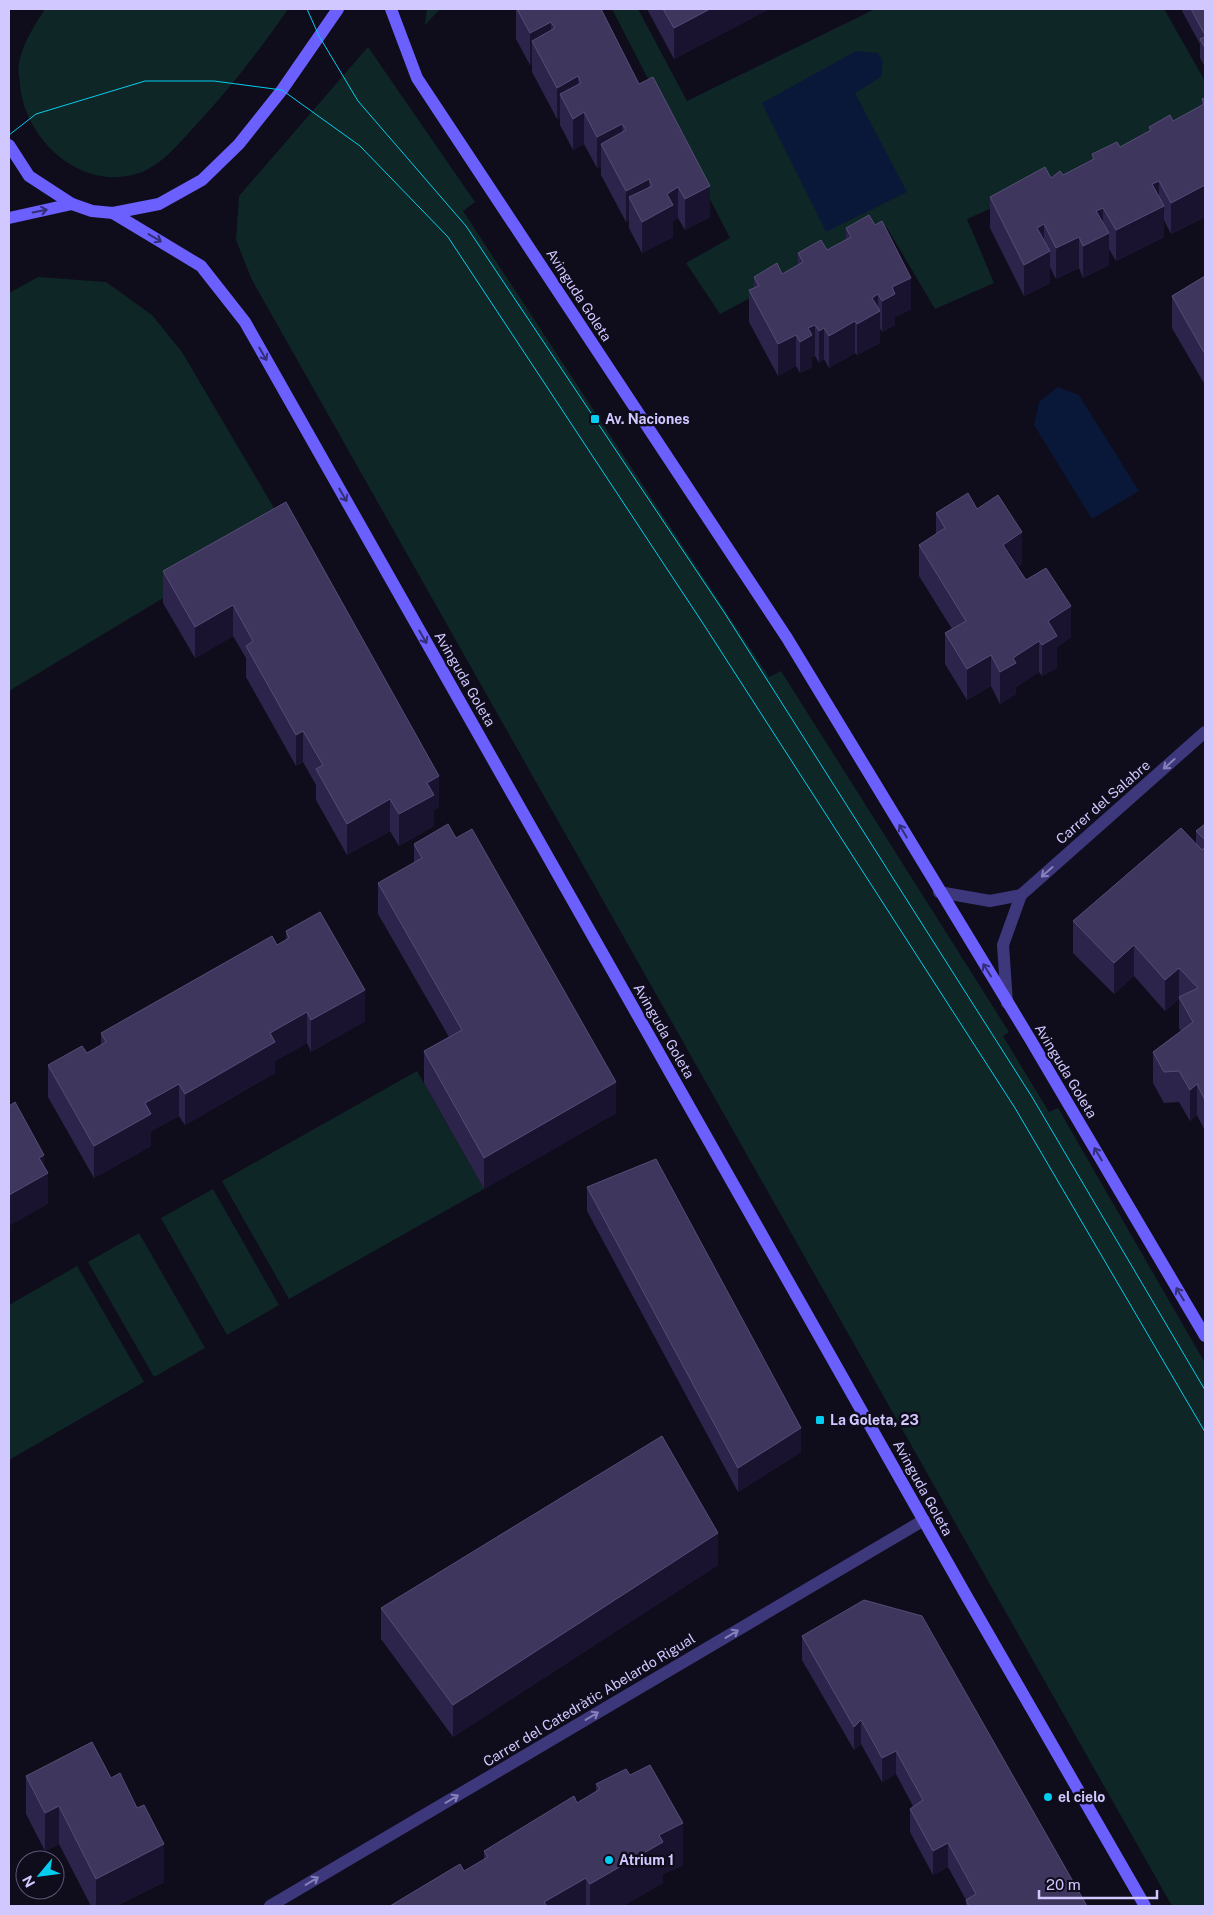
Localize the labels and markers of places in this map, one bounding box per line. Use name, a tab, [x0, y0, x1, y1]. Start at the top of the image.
place label: Av. Naciones	[605, 411, 690, 427]
marker: Av. Naciones	[589, 413, 601, 425]
place label: La Goleta, 23	[830, 1412, 919, 1428]
marker: La Goleta, 23	[814, 1414, 826, 1426]
place label: el cielo	[1058, 1789, 1105, 1805]
marker: el cielo	[1042, 1791, 1054, 1803]
place label: Atrium 1	[619, 1852, 674, 1868]
marker: Atrium 1	[603, 1854, 615, 1866]

